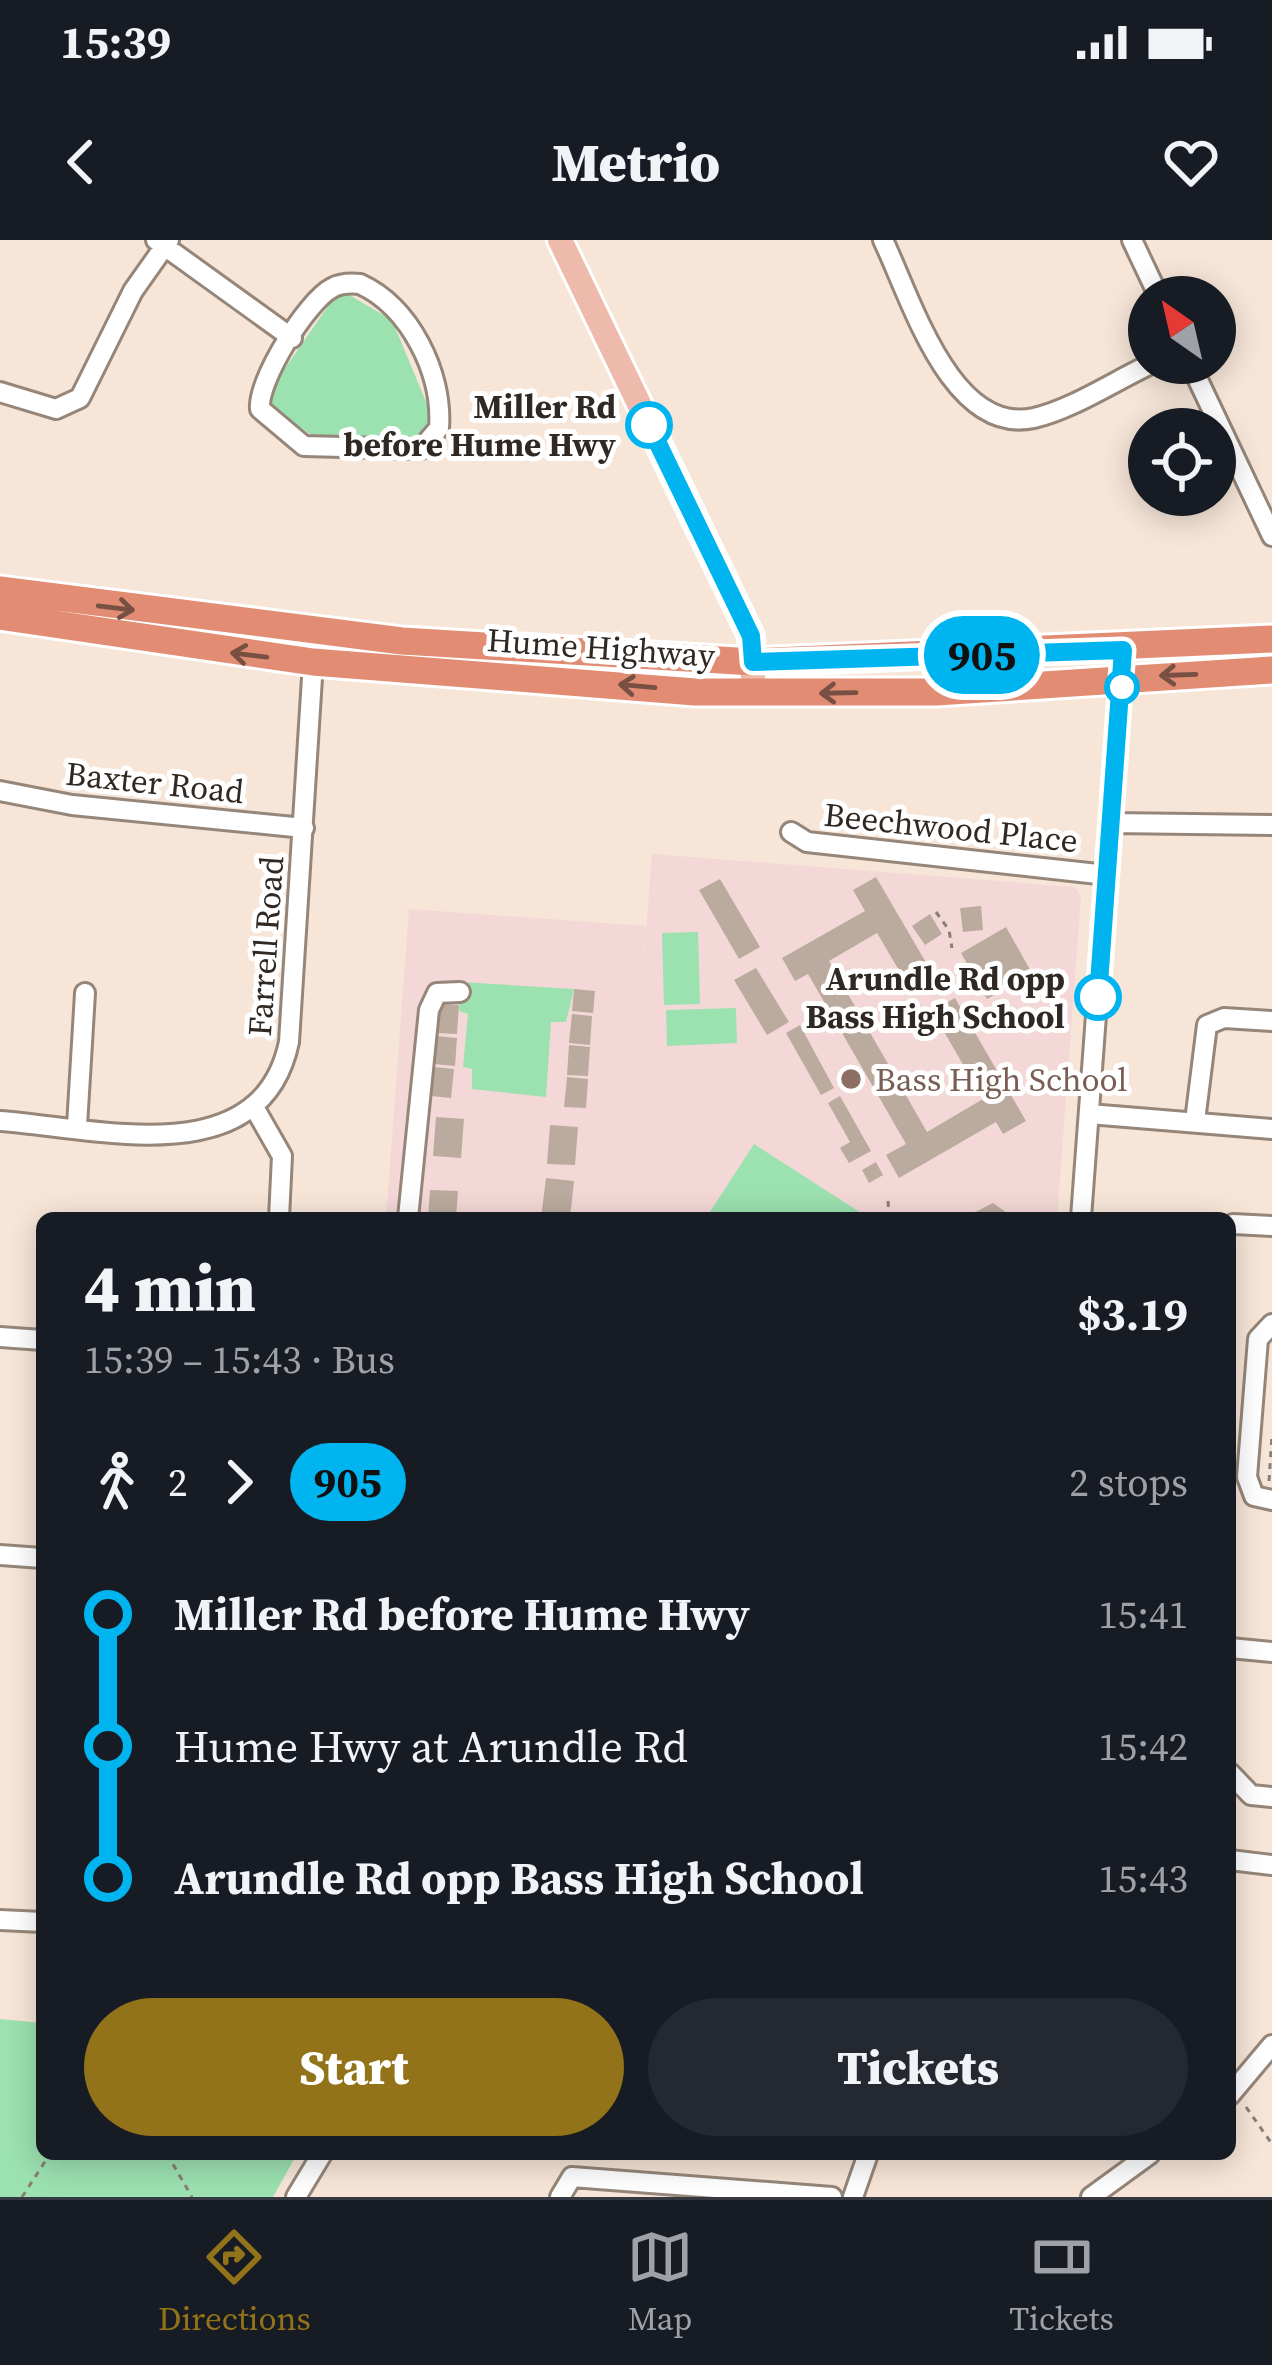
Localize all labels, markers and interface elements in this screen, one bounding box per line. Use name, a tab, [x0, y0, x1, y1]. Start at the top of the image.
text: 15:39	[60, 11, 171, 73]
text: Metrio	[552, 125, 720, 199]
icon: back	[48, 129, 114, 195]
icon: heart	[1158, 129, 1224, 195]
north arrow	[1128, 276, 1236, 384]
map controls	[1128, 276, 1236, 516]
place label: Miller Rd before Hume Hwy	[343, 384, 616, 467]
marker: Miller Rd before Hume Hwy	[627, 403, 671, 447]
button: locate	[1128, 408, 1236, 516]
one-way arrow	[95, 597, 134, 619]
line badge: 905	[913, 616, 1051, 694]
street label: Hume Highway	[486, 617, 717, 678]
text: 905	[948, 626, 1016, 684]
one-way arrow	[230, 643, 269, 665]
one-way arrow	[1159, 664, 1198, 687]
unlabelled marker	[1106, 671, 1138, 703]
one-way arrow	[618, 674, 657, 697]
one-way arrow	[819, 682, 858, 704]
street label: Baxter Road	[64, 751, 247, 814]
street label: Beechwood Place	[822, 792, 1080, 863]
street label: Farrell Road	[237, 854, 294, 1038]
place label: Arundle Rd opp Bass High School	[806, 956, 1065, 1039]
marker: Arundle Rd opp Bass High School	[1076, 975, 1120, 1019]
place label: Bass High School	[875, 1057, 1127, 1102]
marker: Bass High School	[838, 1066, 864, 1092]
text: 4 min	[84, 1243, 256, 1333]
text: $3.19	[1077, 1283, 1188, 1345]
text: 15:39 – 15:43 · Bus	[84, 1333, 395, 1386]
icon: walk	[84, 1449, 150, 1515]
icon: forward	[206, 1449, 272, 1515]
text: 905	[314, 1453, 382, 1511]
text: 2	[168, 1456, 188, 1509]
text: 2 stops	[1069, 1456, 1188, 1509]
text: Miller Rd before Hume Hwy	[174, 1583, 750, 1645]
text: 15:41	[1098, 1588, 1188, 1641]
text: Hume Hwy at Arundle Rd	[174, 1715, 688, 1777]
text: 15:42	[1098, 1720, 1188, 1773]
text: Arundle Rd opp Bass High School	[174, 1847, 864, 1909]
text: 15:43	[1098, 1852, 1188, 1905]
button: Start	[84, 1998, 624, 2136]
button: Tickets	[648, 1998, 1188, 2136]
tab: Directions	[158, 2224, 311, 2341]
tab: Map	[627, 2224, 693, 2341]
tab: Tickets	[1009, 2224, 1114, 2341]

